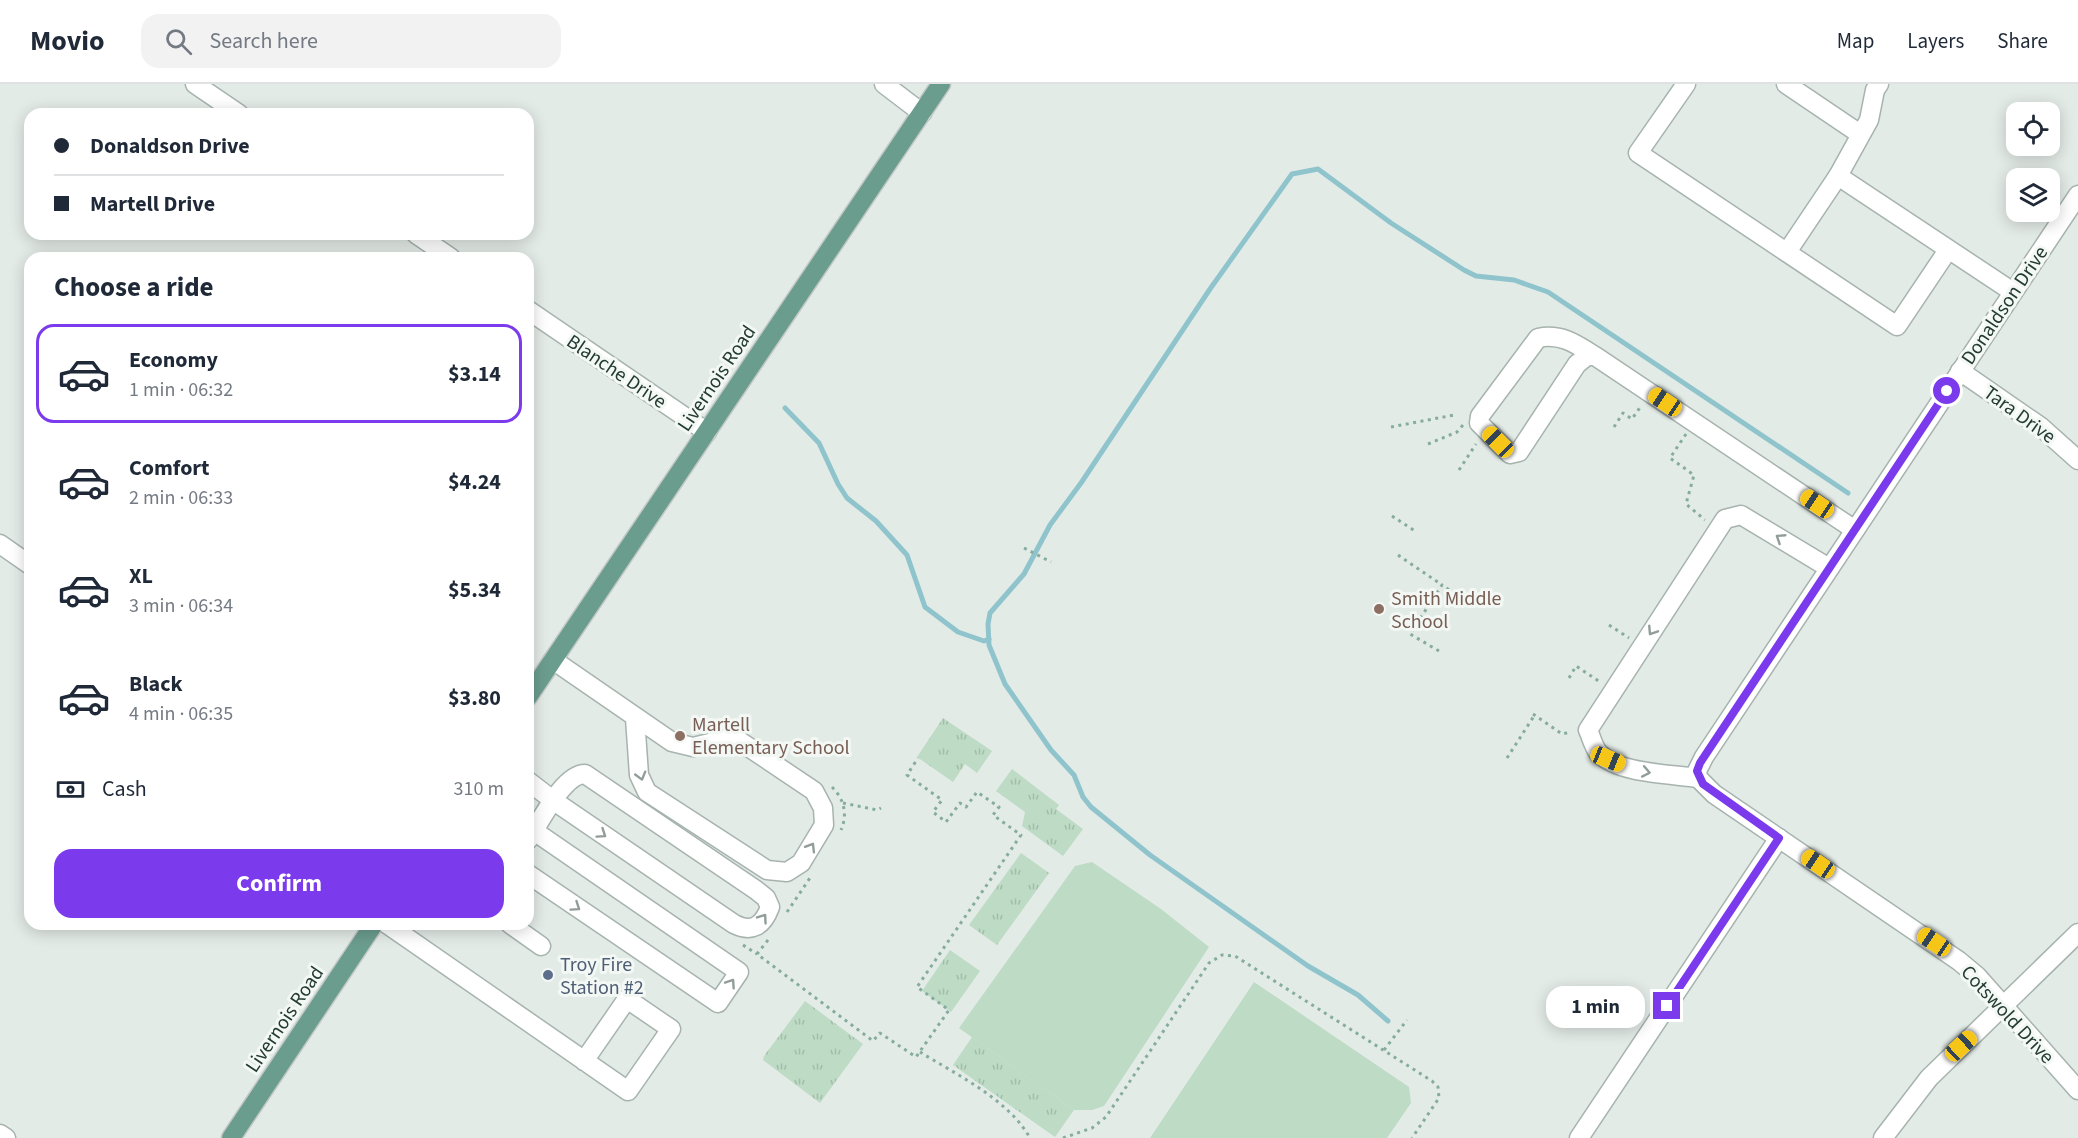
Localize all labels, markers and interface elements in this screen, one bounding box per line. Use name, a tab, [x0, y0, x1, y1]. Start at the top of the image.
search box	[141, 14, 561, 68]
text: Movio	[30, 21, 105, 61]
icon: search	[162, 25, 195, 58]
text: Search here	[210, 25, 318, 57]
text: Map	[1837, 26, 1874, 56]
text: Layers	[1907, 26, 1964, 56]
text: Share	[1997, 26, 2048, 56]
map controls	[2006, 102, 2060, 222]
button: locate	[2006, 102, 2060, 156]
text: Donaldson Drive	[90, 130, 250, 162]
button: layers	[2006, 168, 2060, 222]
text: Martell Drive	[90, 188, 215, 220]
street label: Donaldson Drive	[1955, 241, 2055, 371]
text: Choose a ride	[54, 268, 214, 307]
street label: Livernois Road	[671, 320, 763, 437]
street label: Blanche Drive	[561, 328, 672, 416]
text: Economy	[129, 344, 218, 376]
icon: car	[57, 347, 111, 401]
text: $3.14	[448, 358, 501, 390]
text: 1 min · 06:32	[129, 376, 233, 404]
route start	[1933, 377, 1960, 404]
street label: Tara Drive	[1978, 379, 2061, 451]
car	[1645, 384, 1685, 420]
car	[1479, 423, 1517, 461]
text: Comfort	[129, 452, 210, 484]
icon: car	[57, 455, 111, 509]
text: $4.24	[448, 466, 501, 498]
text: 2 min · 06:33	[129, 484, 233, 512]
car	[1797, 486, 1837, 522]
one-way arrow	[1775, 534, 1786, 545]
text: XL	[129, 560, 153, 592]
icon: car	[57, 563, 111, 617]
text: $5.34	[448, 574, 501, 606]
place label: Smith Middle School	[1391, 585, 1502, 636]
text: 3 min · 06:34	[129, 592, 233, 620]
marker: Smith Middle School	[1372, 602, 1386, 616]
one-way arrow	[1648, 624, 1659, 635]
text: Black	[129, 668, 183, 700]
icon: car	[57, 671, 111, 725]
text: $3.80	[448, 682, 501, 714]
text: 4 min · 06:35	[129, 700, 233, 728]
place label: Martell Elementary School	[692, 711, 850, 762]
marker: Martell Elementary School	[673, 729, 687, 743]
car	[1588, 744, 1628, 774]
one-way arrow	[1641, 765, 1651, 778]
one-way arrow	[634, 771, 647, 781]
icon: cash	[54, 773, 87, 806]
text: Cash	[102, 773, 147, 805]
text: 310 m	[454, 775, 504, 803]
one-way arrow	[596, 827, 607, 838]
one-way arrow	[803, 843, 815, 853]
car	[1798, 846, 1838, 882]
button: Confirm	[54, 849, 504, 918]
one-way arrow	[570, 900, 581, 911]
one-way arrow	[756, 914, 767, 925]
car	[1914, 924, 1954, 960]
place label: Troy Fire Station #2	[560, 951, 644, 1002]
street label: Cotswold Drive	[1954, 959, 2060, 1070]
street label: Livernois Road	[239, 961, 331, 1078]
marker: Troy Fire Station #2	[541, 968, 555, 982]
one-way arrow	[724, 979, 735, 990]
callout: 1 min	[1547, 985, 1646, 1027]
route end	[1653, 992, 1680, 1019]
text: 1 min	[1571, 993, 1620, 1021]
car	[1942, 1027, 1980, 1065]

